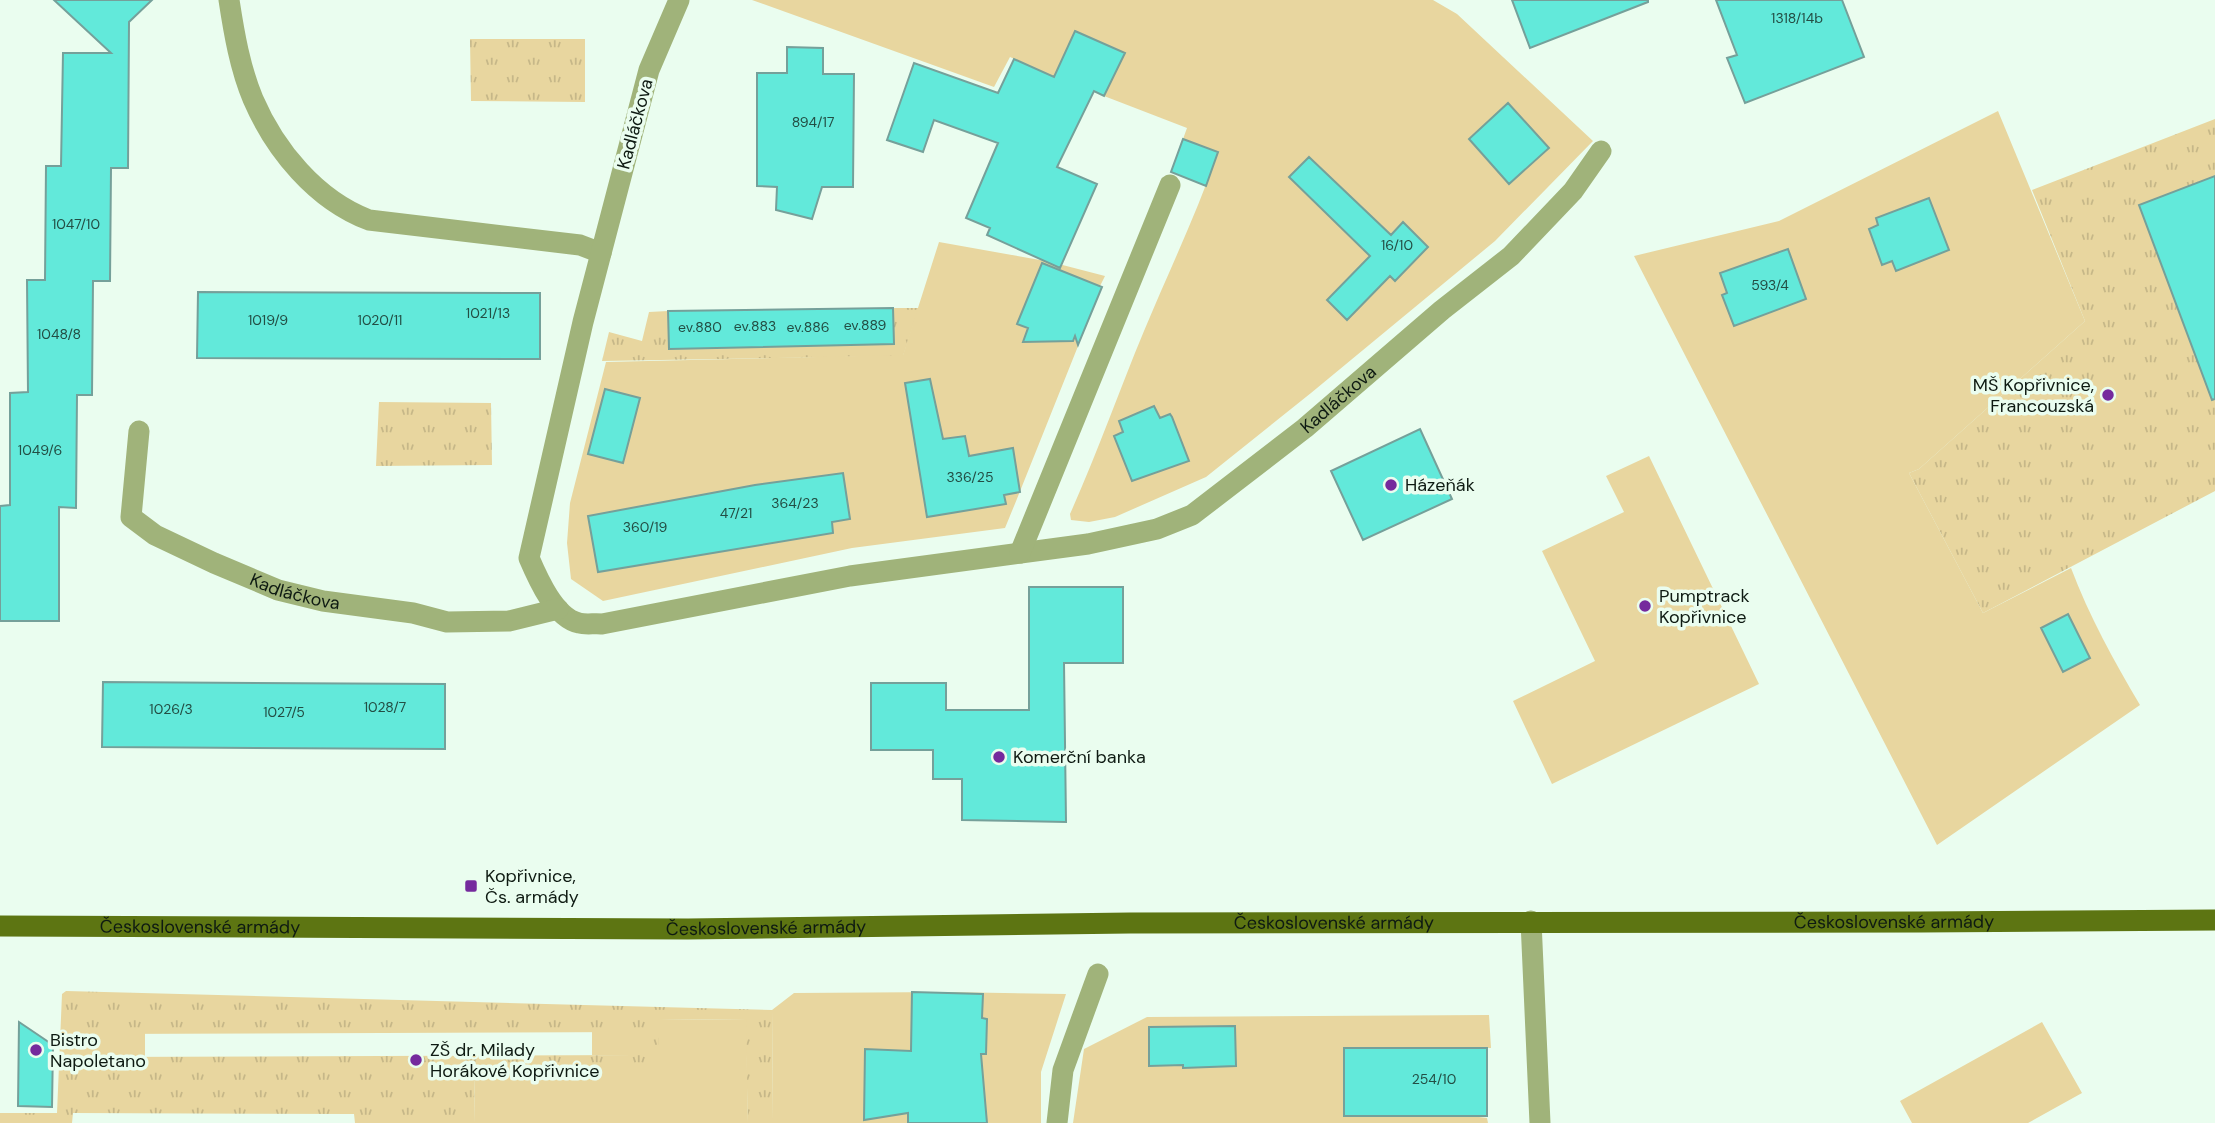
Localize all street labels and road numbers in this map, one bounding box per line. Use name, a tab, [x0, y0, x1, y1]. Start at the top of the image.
street label: Kadláčkova	[611, 76, 659, 172]
street label: Kadláčkova	[1295, 360, 1381, 439]
street label: Kadláčkova	[246, 567, 341, 615]
street label: Československé armády	[1794, 910, 1994, 934]
street label: Československé armády	[1234, 911, 1434, 935]
street label: Československé armády	[100, 914, 300, 939]
street label: Československé armády	[666, 915, 866, 941]

